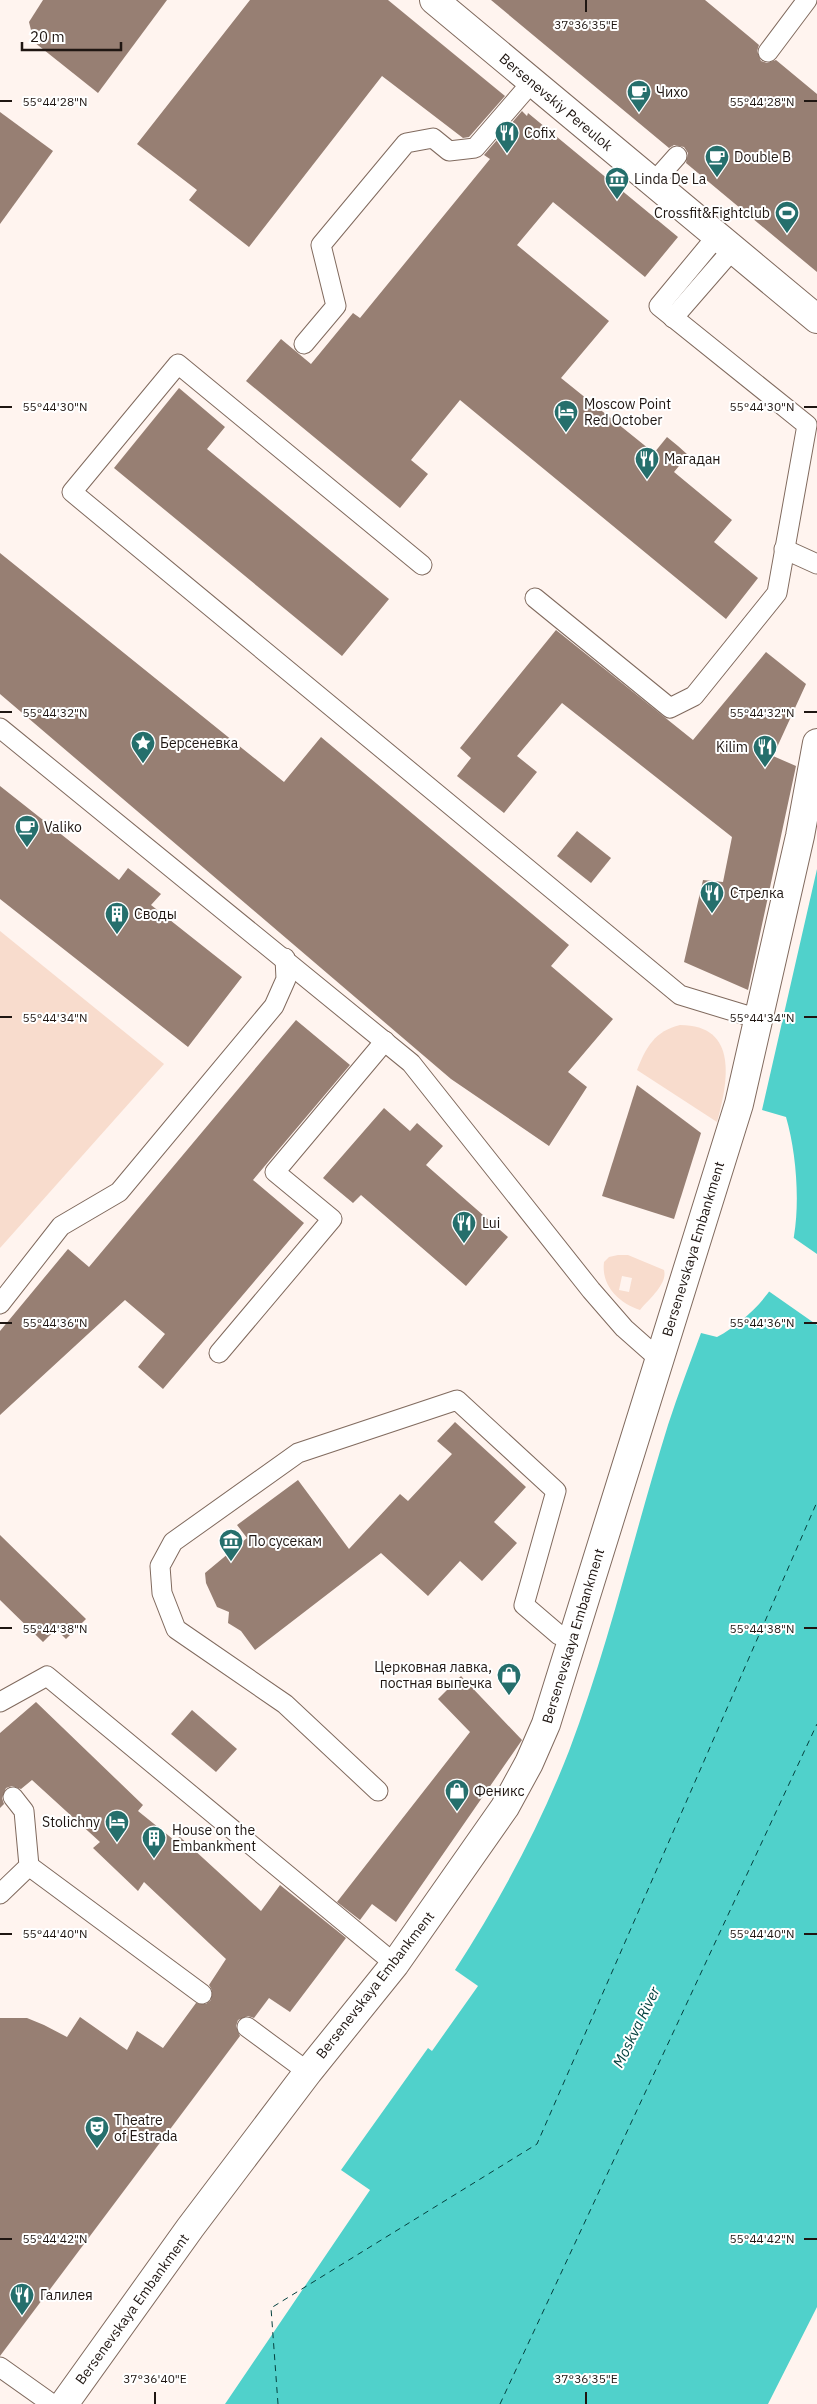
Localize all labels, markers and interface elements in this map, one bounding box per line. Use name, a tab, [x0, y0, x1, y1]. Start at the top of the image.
text: 37°36'35"E	[554, 17, 618, 32]
scale bar	[22, 20, 121, 52]
text: 20 m	[30, 27, 65, 46]
street label: Bersenevskiy Pereulok	[496, 49, 617, 155]
cafe icon: Чихо	[626, 79, 652, 113]
place label: Чихо	[656, 83, 688, 101]
text: 55°44'28"N	[22, 94, 88, 109]
text: 55°44'28"N	[729, 94, 795, 109]
restaurant icon: Cofix	[494, 120, 520, 154]
place label: Cofix	[524, 124, 556, 142]
cafe icon: Double B	[704, 144, 730, 178]
place label: Double B	[734, 148, 791, 166]
museum icon: Linda De La	[604, 166, 630, 200]
place label: Linda De La	[634, 170, 707, 188]
sports icon: Crossfit&Fightclub	[774, 200, 800, 234]
place label: Crossfit&Fightclub	[654, 204, 770, 222]
place label: Moscow Point Red October	[584, 395, 671, 429]
text: 55°44'30"N	[22, 399, 88, 414]
hotel icon: Moscow Point Red October	[553, 399, 579, 433]
text: 55°44'30"N	[729, 399, 795, 414]
restaurant icon: Магадан	[634, 446, 660, 480]
place label: Магадан	[664, 450, 721, 468]
text: 55°44'32"N	[22, 705, 88, 720]
text: 55°44'32"N	[729, 705, 795, 720]
place icon: Берсеневка	[130, 730, 156, 764]
place label: Берсеневка	[160, 734, 239, 752]
restaurant icon: Kilim	[752, 734, 778, 768]
place label: Kilim	[716, 738, 748, 756]
cafe icon: Valiko	[14, 814, 40, 848]
place label: Valiko	[44, 818, 82, 836]
restaurant icon: Стрелка	[699, 880, 725, 914]
place label: Стрелка	[730, 884, 785, 902]
building icon: Своды	[104, 901, 130, 935]
place label: Своды	[134, 905, 177, 923]
text: 55°44'34"N	[22, 1010, 88, 1025]
text: 55°44'34"N	[729, 1010, 795, 1025]
street label: Bersenevskaya Embankment	[658, 1159, 728, 1339]
restaurant icon: Lui	[451, 1210, 477, 1244]
place label: Lui	[482, 1214, 500, 1232]
text: 55°44'36"N	[22, 1315, 88, 1330]
text: 55°44'36"N	[729, 1315, 795, 1330]
museum icon: По сусекам	[218, 1528, 244, 1562]
place label: По сусекам	[248, 1532, 322, 1550]
street label: Bersenevskaya Embankment	[538, 1546, 608, 1726]
text: 55°44'38"N	[22, 1621, 88, 1636]
text: 55°44'38"N	[729, 1621, 795, 1636]
place label: Церковная лавка, постная выпечка	[374, 1658, 493, 1692]
shop icon: Церковная лавка, постная выпечка	[496, 1662, 522, 1696]
shop icon: Феникс	[444, 1778, 470, 1812]
place label: Феникс	[474, 1782, 524, 1800]
hotel icon: Stolichny	[104, 1809, 130, 1843]
place label: Stolichny	[42, 1813, 100, 1831]
place label: House on the Embankment	[172, 1821, 256, 1855]
building icon: House on the Embankment	[141, 1825, 167, 1859]
street label: Bersenevskaya Embankment	[312, 1908, 438, 2062]
text: 55°44'40"N	[22, 1926, 88, 1941]
text: 55°44'40"N	[729, 1926, 795, 1941]
water label: Moskva River	[608, 1983, 664, 2071]
place label: Theatre of Estrada	[114, 2111, 178, 2145]
theatre icon: Theatre of Estrada	[84, 2115, 110, 2149]
street label: Bersenevskaya Embankment	[71, 2230, 193, 2388]
text: 55°44'42"N	[22, 2231, 88, 2246]
text: 55°44'42"N	[729, 2231, 795, 2246]
restaurant icon: Галилея	[9, 2282, 35, 2316]
place label: Галилея	[40, 2286, 93, 2304]
text: 37°36'40"E	[123, 2371, 187, 2386]
text: 37°36'35"E	[554, 2371, 618, 2386]

